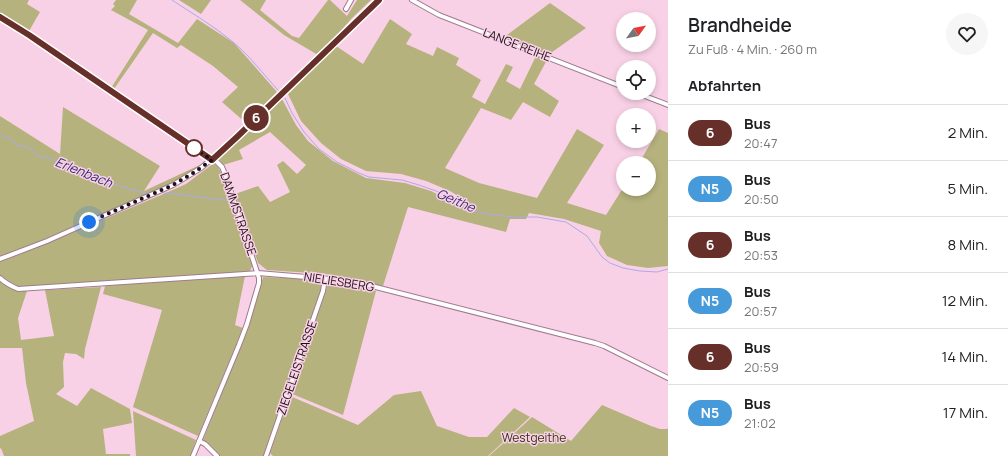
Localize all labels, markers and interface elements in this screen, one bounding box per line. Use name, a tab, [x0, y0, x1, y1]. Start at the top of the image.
north arrow	[616, 12, 656, 52]
map controls	[616, 12, 656, 196]
text: Brandheide	[688, 12, 792, 38]
button: heart	[946, 13, 988, 55]
street label: LANGE REIHE	[481, 24, 554, 65]
text: Zu Fuß · 4 Min. · 260 m	[688, 40, 817, 58]
button: locate	[616, 60, 656, 100]
text: Abfahrten	[688, 75, 761, 96]
line badge: 6	[243, 105, 269, 131]
text: 6	[252, 108, 260, 127]
button: +	[616, 108, 656, 148]
text: Bus	[744, 113, 771, 134]
text: 2 Min.	[948, 122, 988, 143]
text: 6	[706, 123, 714, 142]
text: 20:47	[744, 134, 777, 152]
unlabelled marker	[185, 139, 203, 157]
water label: Erlenbach	[53, 152, 116, 192]
button: −	[616, 156, 656, 196]
text: Bus	[744, 169, 771, 190]
street label: DAMMSTRASSE	[216, 170, 261, 258]
text: 5 Min.	[948, 178, 988, 199]
text: N5	[701, 179, 719, 198]
water label: Geithe	[434, 184, 479, 217]
text: 20:50	[744, 190, 779, 208]
your location	[79, 212, 99, 232]
text: Bus	[744, 225, 771, 246]
text: 8 Min.	[947, 234, 988, 255]
text: 6	[706, 235, 714, 254]
text: 20:53	[744, 246, 778, 264]
street label: NIELIESBERG	[303, 268, 376, 296]
text: Bus	[744, 281, 771, 302]
text: 12 Min.	[942, 290, 988, 311]
text: N5	[701, 291, 719, 310]
text: 20:57	[744, 302, 777, 320]
street label: ZIEGELEISTRASSE	[272, 318, 321, 417]
text: Bus	[744, 337, 771, 358]
text: 14 Min.	[941, 346, 988, 367]
text: 6	[706, 347, 714, 366]
text: 20:59	[744, 358, 779, 376]
text: Bus	[744, 393, 771, 414]
text: 17 Min.	[943, 402, 988, 423]
text: N5	[701, 403, 719, 422]
text: 21:02	[744, 414, 776, 432]
park label: Westgeithe	[502, 429, 566, 446]

